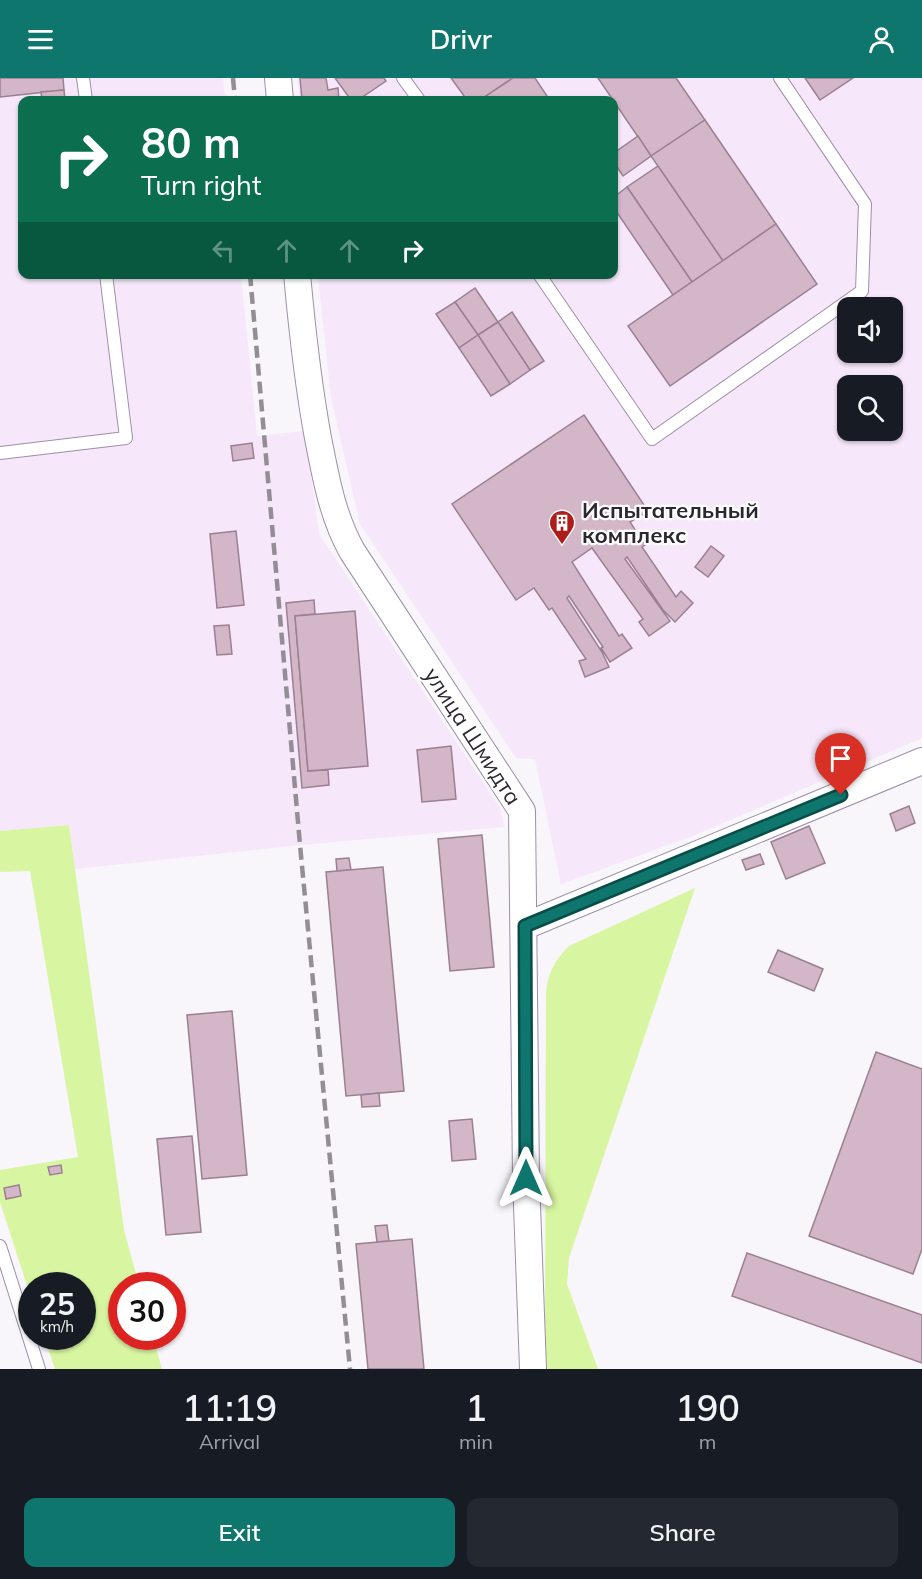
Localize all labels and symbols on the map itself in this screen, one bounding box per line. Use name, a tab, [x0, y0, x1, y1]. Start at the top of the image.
place label: Испытательный комплекс	[582, 496, 759, 549]
building icon: Испытательный комплекс	[547, 508, 577, 546]
street label: улица Шмидта	[418, 662, 528, 810]
pin	[815, 733, 866, 795]
position arrow	[494, 1146, 558, 1210]
speed limit sign: 30	[108, 1272, 186, 1350]

